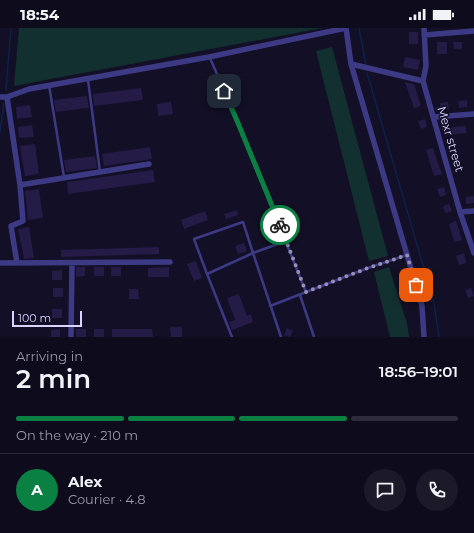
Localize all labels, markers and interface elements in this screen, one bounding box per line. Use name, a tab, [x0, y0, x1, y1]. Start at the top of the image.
text: 18:54	[20, 5, 59, 24]
pin	[207, 74, 241, 108]
icon: home	[213, 80, 235, 102]
street label: Mexr street	[434, 104, 468, 174]
courier	[260, 205, 300, 245]
icon: bike	[269, 214, 291, 236]
pin	[399, 268, 433, 302]
icon: bag	[405, 274, 427, 296]
scale bar	[12, 309, 82, 328]
text: 100 m	[18, 311, 51, 325]
text: Arriving in	[16, 348, 83, 364]
text: 18:56–19:01	[379, 362, 458, 381]
text: 2 min	[16, 363, 91, 395]
text: On the way · 210 m	[16, 427, 138, 443]
button: chat	[364, 469, 406, 511]
button: phone	[416, 469, 458, 511]
text: Alex	[68, 472, 102, 491]
text: A	[31, 480, 43, 499]
text: Courier · 4.8	[68, 491, 146, 507]

